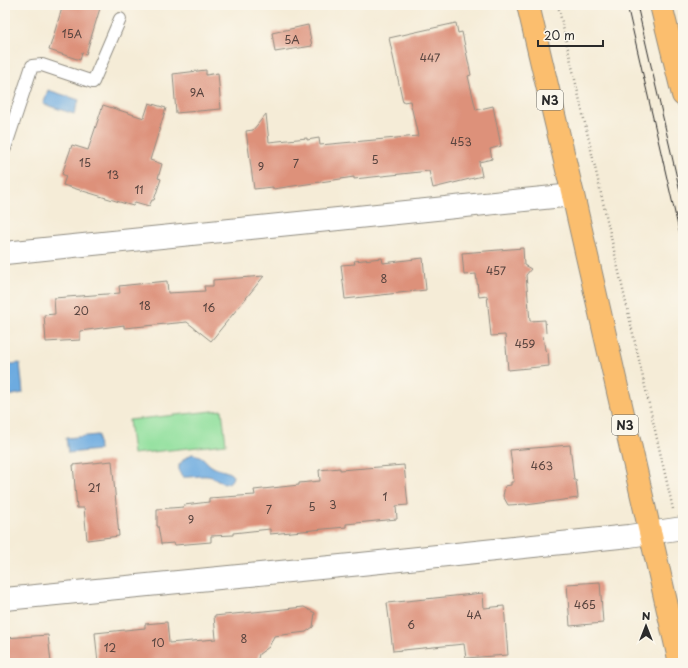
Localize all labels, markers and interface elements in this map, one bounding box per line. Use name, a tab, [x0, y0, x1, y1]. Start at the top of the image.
scale bar	[538, 22, 603, 48]
house number: 15A	[62, 25, 82, 42]
text: 20 m	[544, 26, 575, 44]
house number: 5A	[284, 31, 300, 48]
house number: 447	[420, 49, 440, 66]
house number: 9A	[190, 84, 205, 101]
road number: N3	[537, 90, 563, 110]
house number: 453	[450, 133, 472, 150]
house number: 5	[371, 151, 379, 168]
house number: 15	[79, 154, 91, 171]
house number: 7	[293, 155, 299, 172]
house number: 9	[258, 158, 264, 175]
house number: 13	[107, 166, 119, 183]
house number: 11	[134, 181, 144, 198]
house number: 457	[486, 262, 506, 279]
house number: 8	[381, 270, 388, 287]
house number: 18	[139, 297, 151, 314]
house number: 16	[203, 299, 216, 316]
house number: 20	[73, 302, 89, 319]
house number: 459	[515, 335, 535, 352]
road number: N3	[612, 415, 638, 435]
house number: 463	[531, 457, 553, 474]
house number: 21	[88, 479, 100, 496]
house number: 1	[383, 488, 388, 505]
house number: 3	[329, 496, 337, 513]
house number: 5	[308, 498, 316, 515]
house number: 7	[266, 501, 272, 518]
house number: 9	[188, 511, 194, 528]
house number: 465	[574, 596, 596, 613]
house number: 4A	[466, 606, 482, 623]
north arrow	[626, 606, 666, 646]
text: N	[642, 607, 651, 624]
house number: 6	[407, 616, 415, 633]
house number: 8	[241, 630, 248, 647]
house number: 10	[152, 634, 164, 651]
house number: 12	[104, 639, 117, 656]

